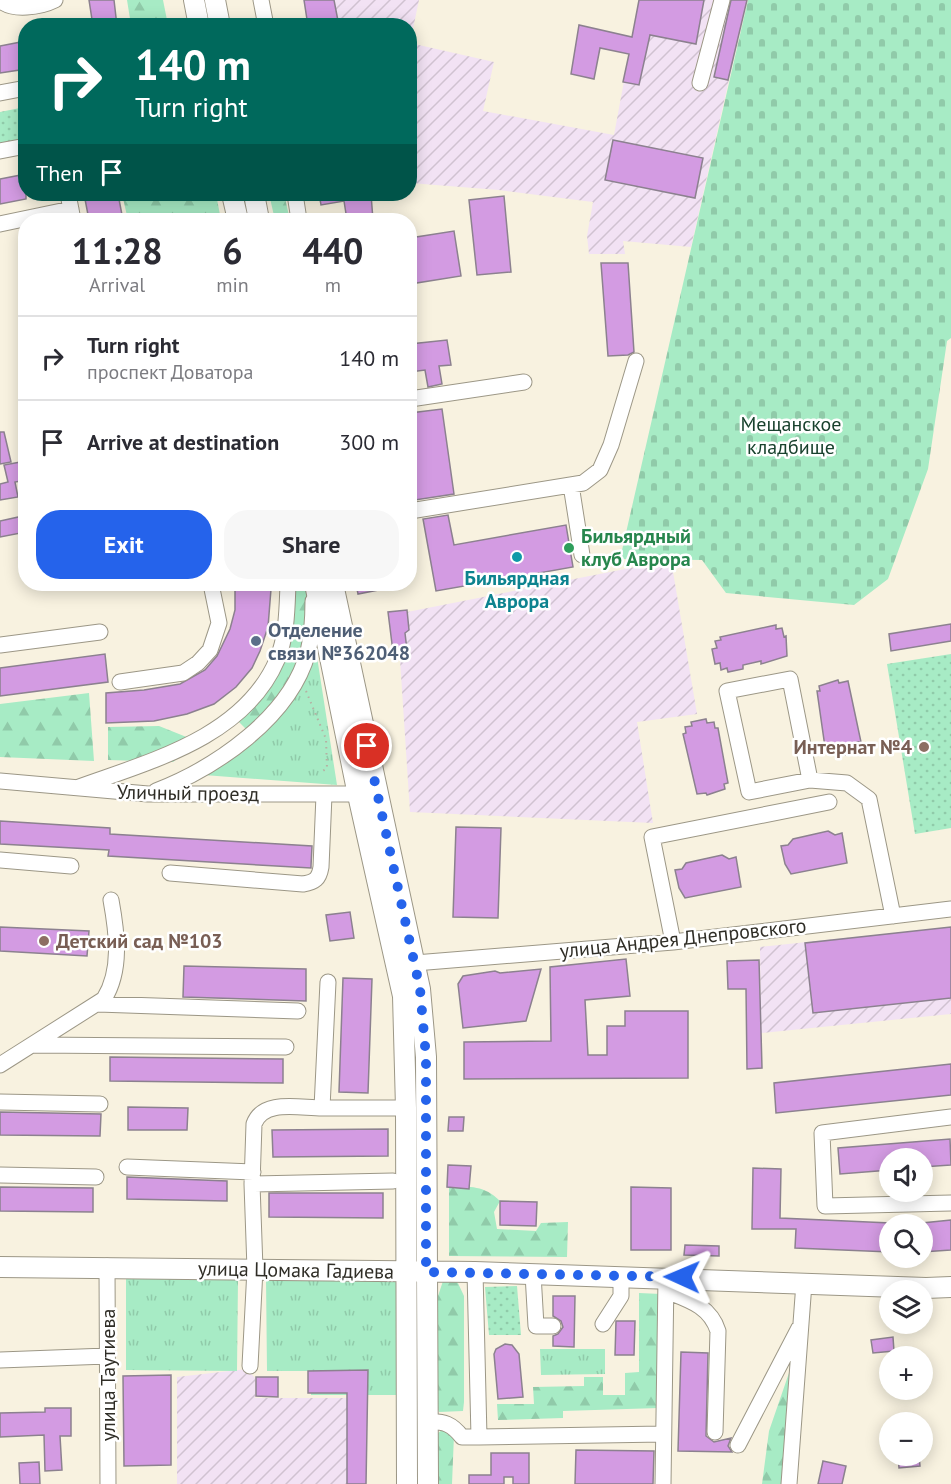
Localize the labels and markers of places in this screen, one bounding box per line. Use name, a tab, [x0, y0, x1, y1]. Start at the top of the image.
place label: Бильярдный клуб Аврора	[581, 523, 691, 572]
marker: Бильярдный клуб Аврора	[562, 541, 576, 555]
marker: Бильярдная Аврора	[510, 550, 524, 564]
place label: Бильярдная Аврора	[465, 565, 570, 614]
place label: Отделение связи №362048	[268, 617, 410, 666]
marker: Отделение связи №362048	[249, 634, 263, 648]
pin	[341, 720, 392, 771]
place label: Интернат №4	[793, 734, 913, 760]
marker: Интернат №4	[917, 740, 931, 754]
place label: Детский сад №103	[56, 928, 223, 954]
marker: Детский сад №103	[37, 934, 51, 948]

